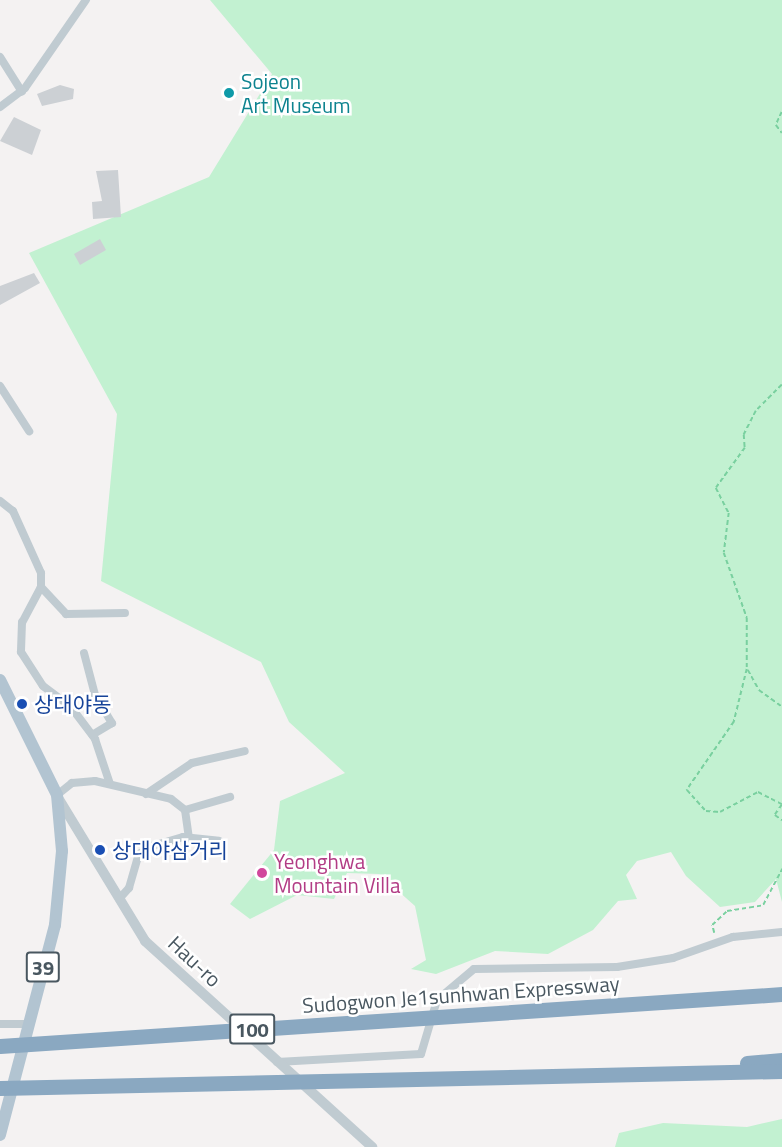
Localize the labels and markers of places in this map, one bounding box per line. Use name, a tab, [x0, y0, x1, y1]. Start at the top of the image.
place label: Sojeon Art Museum	[241, 68, 351, 118]
marker: Sojeon Art Museum	[222, 86, 236, 100]
place label: 상대야동	[34, 691, 111, 717]
marker: 상대야동	[15, 697, 29, 711]
place label: 상대야삼거리	[112, 837, 228, 863]
marker: 상대야삼거리	[93, 843, 107, 857]
place label: Yeonghwa Mountain Villa	[274, 848, 400, 898]
marker: Yeonghwa Mountain Villa	[255, 866, 269, 880]

